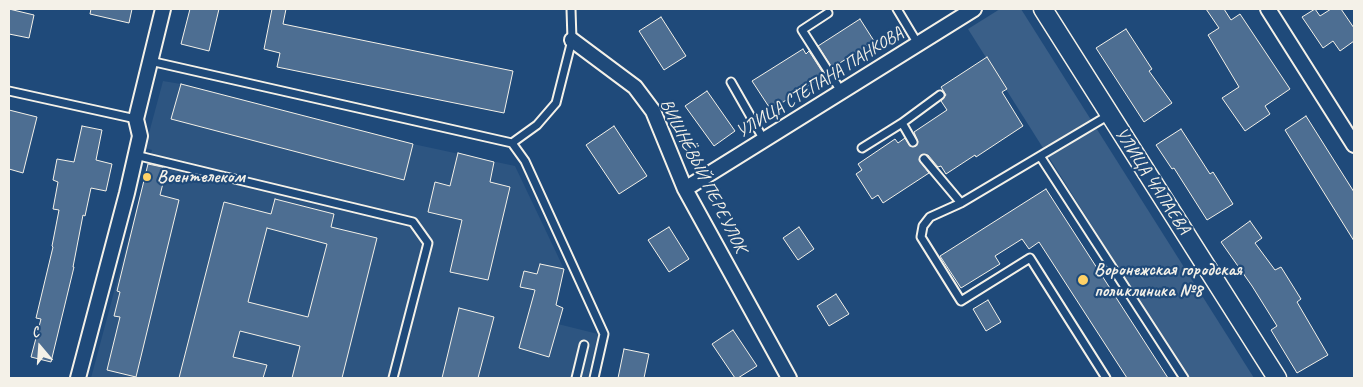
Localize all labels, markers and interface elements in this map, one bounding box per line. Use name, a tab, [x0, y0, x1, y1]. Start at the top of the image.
street label: УЛИЦА СТЕПАНА ПАНКОВА	[733, 23, 907, 143]
street label: ВИШНЁВЫЙ ПЕРЕУЛОК	[655, 95, 751, 257]
street label: УЛИЦА ЧАПАЕВА	[1110, 124, 1194, 238]
place label: Воентелеком	[157, 166, 245, 188]
marker: Воентелеком	[141, 171, 153, 183]
place label: Воронежская городская поликлиника №8	[1094, 259, 1242, 302]
marker: Воронежская городская поликлиника №8	[1076, 273, 1090, 287]
north arrow	[15, 322, 65, 372]
text: С	[29, 323, 41, 341]

